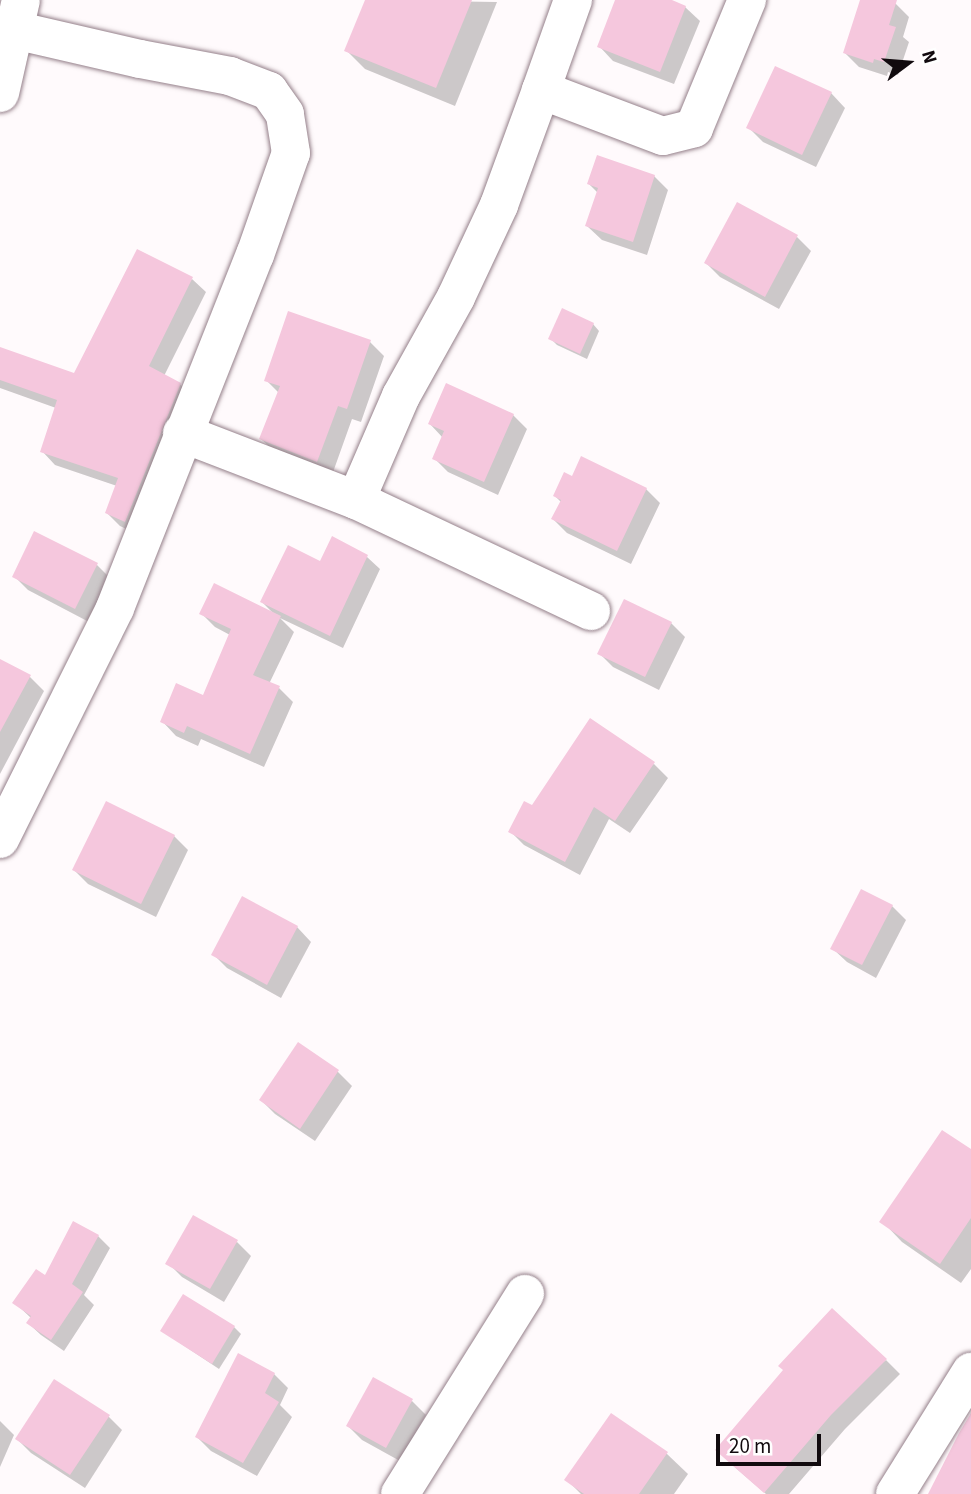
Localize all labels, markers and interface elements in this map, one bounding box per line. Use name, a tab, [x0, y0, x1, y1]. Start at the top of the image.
north arrow	[873, 28, 943, 98]
text: N	[914, 47, 943, 67]
scale bar	[719, 1420, 824, 1464]
text: 20 m	[729, 1431, 771, 1461]

